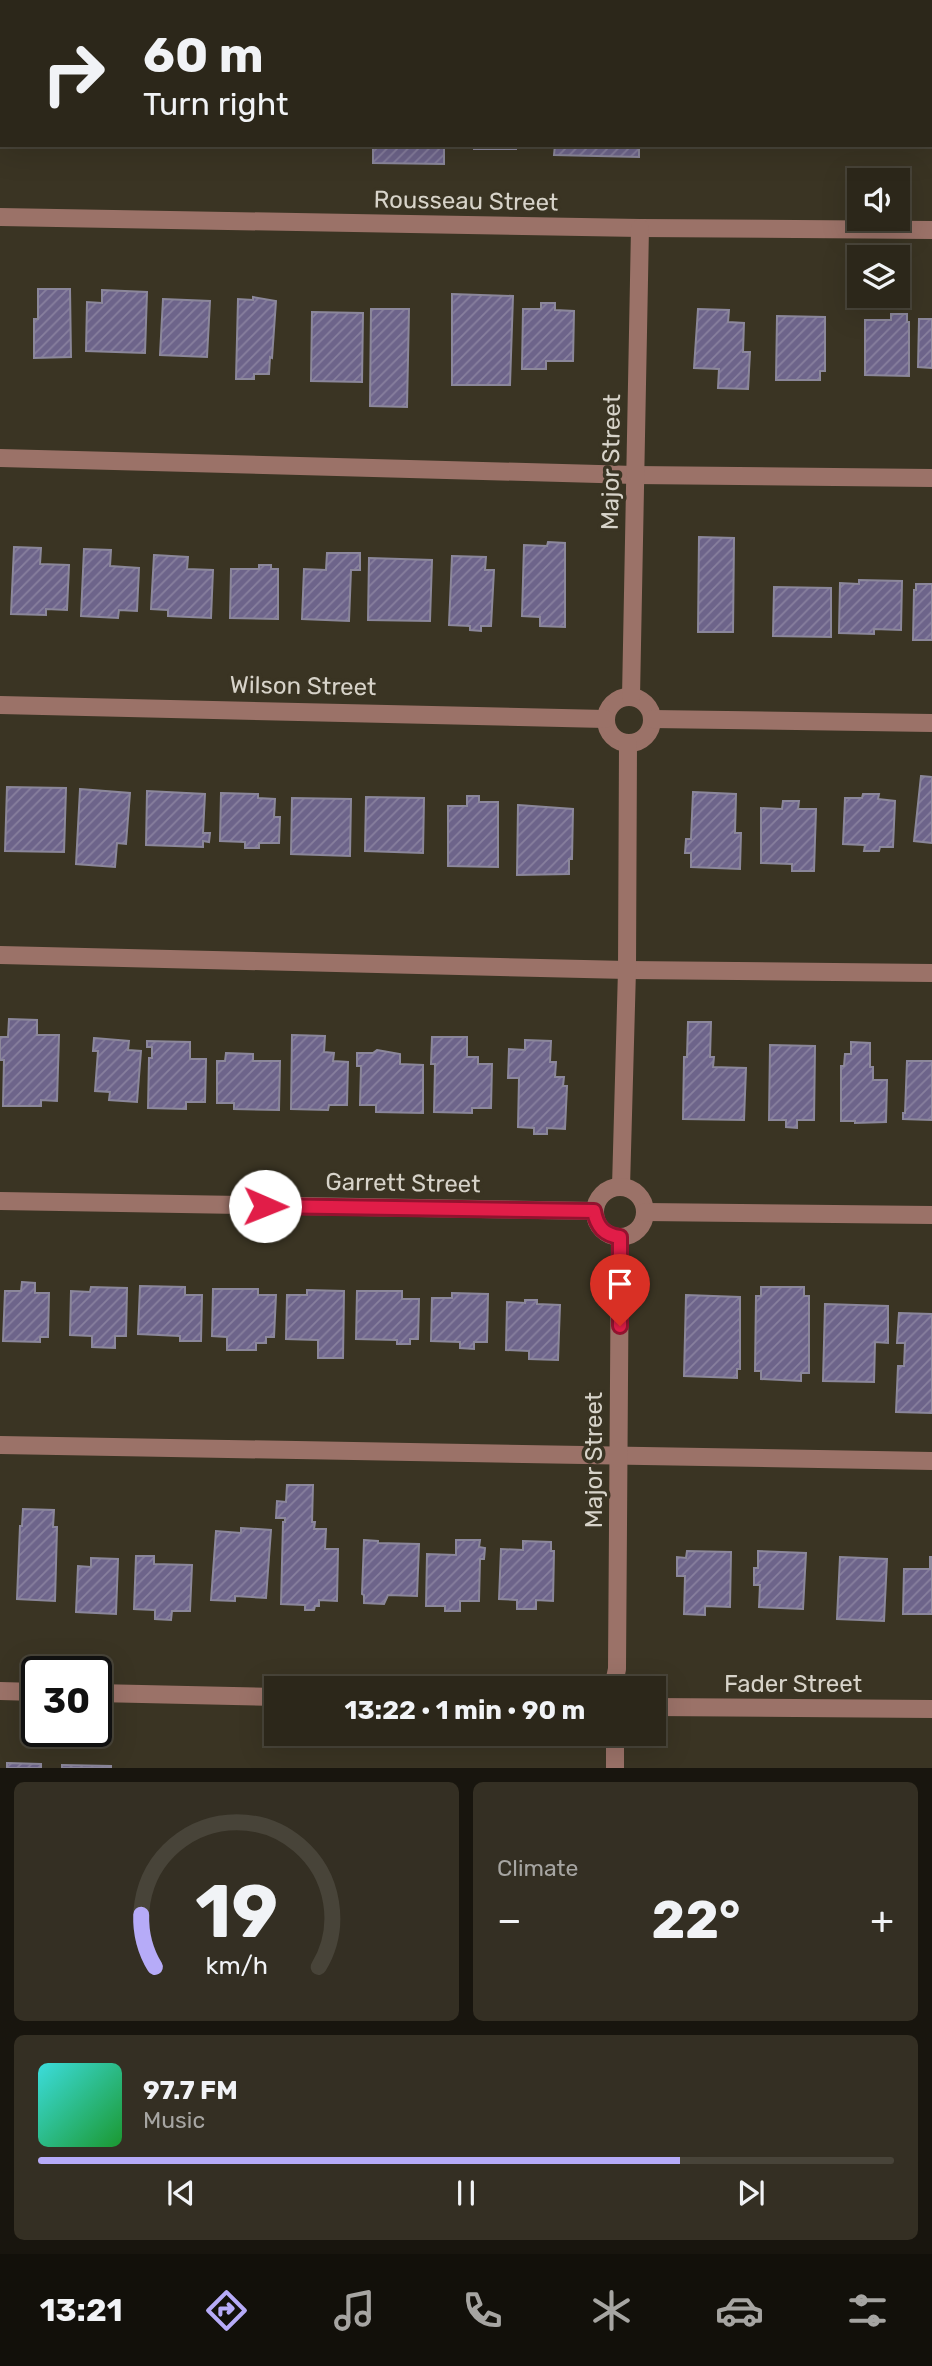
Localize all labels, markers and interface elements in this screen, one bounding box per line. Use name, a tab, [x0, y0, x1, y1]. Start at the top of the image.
text: 60 m	[143, 26, 264, 84]
icon: right	[28, 28, 119, 119]
text: Turn right	[143, 85, 288, 123]
map controls	[847, 168, 910, 308]
button: sound	[847, 168, 910, 231]
street label: Rousseau Street	[373, 185, 559, 217]
button: layers	[847, 245, 910, 308]
street label: Major Street	[596, 394, 626, 530]
street label: Wilson Street	[229, 671, 377, 701]
street label: Garrett Street	[325, 1168, 481, 1198]
position arrow	[228, 1169, 302, 1243]
pin	[590, 1254, 650, 1326]
icon: arrive	[601, 1265, 639, 1303]
street label: Major Street	[580, 1392, 608, 1528]
speed limit sign: 30	[21, 1656, 112, 1747]
street label: Fader Street	[724, 1670, 862, 1698]
text: 13:22 · 1 min · 90 m	[345, 1695, 585, 1726]
text: Climate	[497, 1854, 578, 1882]
text: 19	[195, 1870, 278, 1956]
text: 22°	[652, 1889, 741, 1951]
text: −	[497, 1897, 522, 1943]
text: +	[870, 1897, 894, 1943]
text: km/h	[205, 1951, 268, 1980]
text: 97.7 FM	[143, 2075, 238, 2106]
text: Music	[143, 2106, 205, 2134]
icon: previous	[162, 2174, 200, 2212]
icon: pause	[447, 2174, 485, 2212]
icon: next	[732, 2174, 770, 2212]
icon: directions	[202, 2286, 251, 2335]
icon: music	[330, 2286, 379, 2335]
icon: phone	[458, 2286, 507, 2335]
icon: climate	[587, 2286, 636, 2335]
icon: car	[715, 2286, 764, 2335]
icon: filters	[843, 2286, 892, 2335]
text: 13:21	[40, 2291, 123, 2329]

